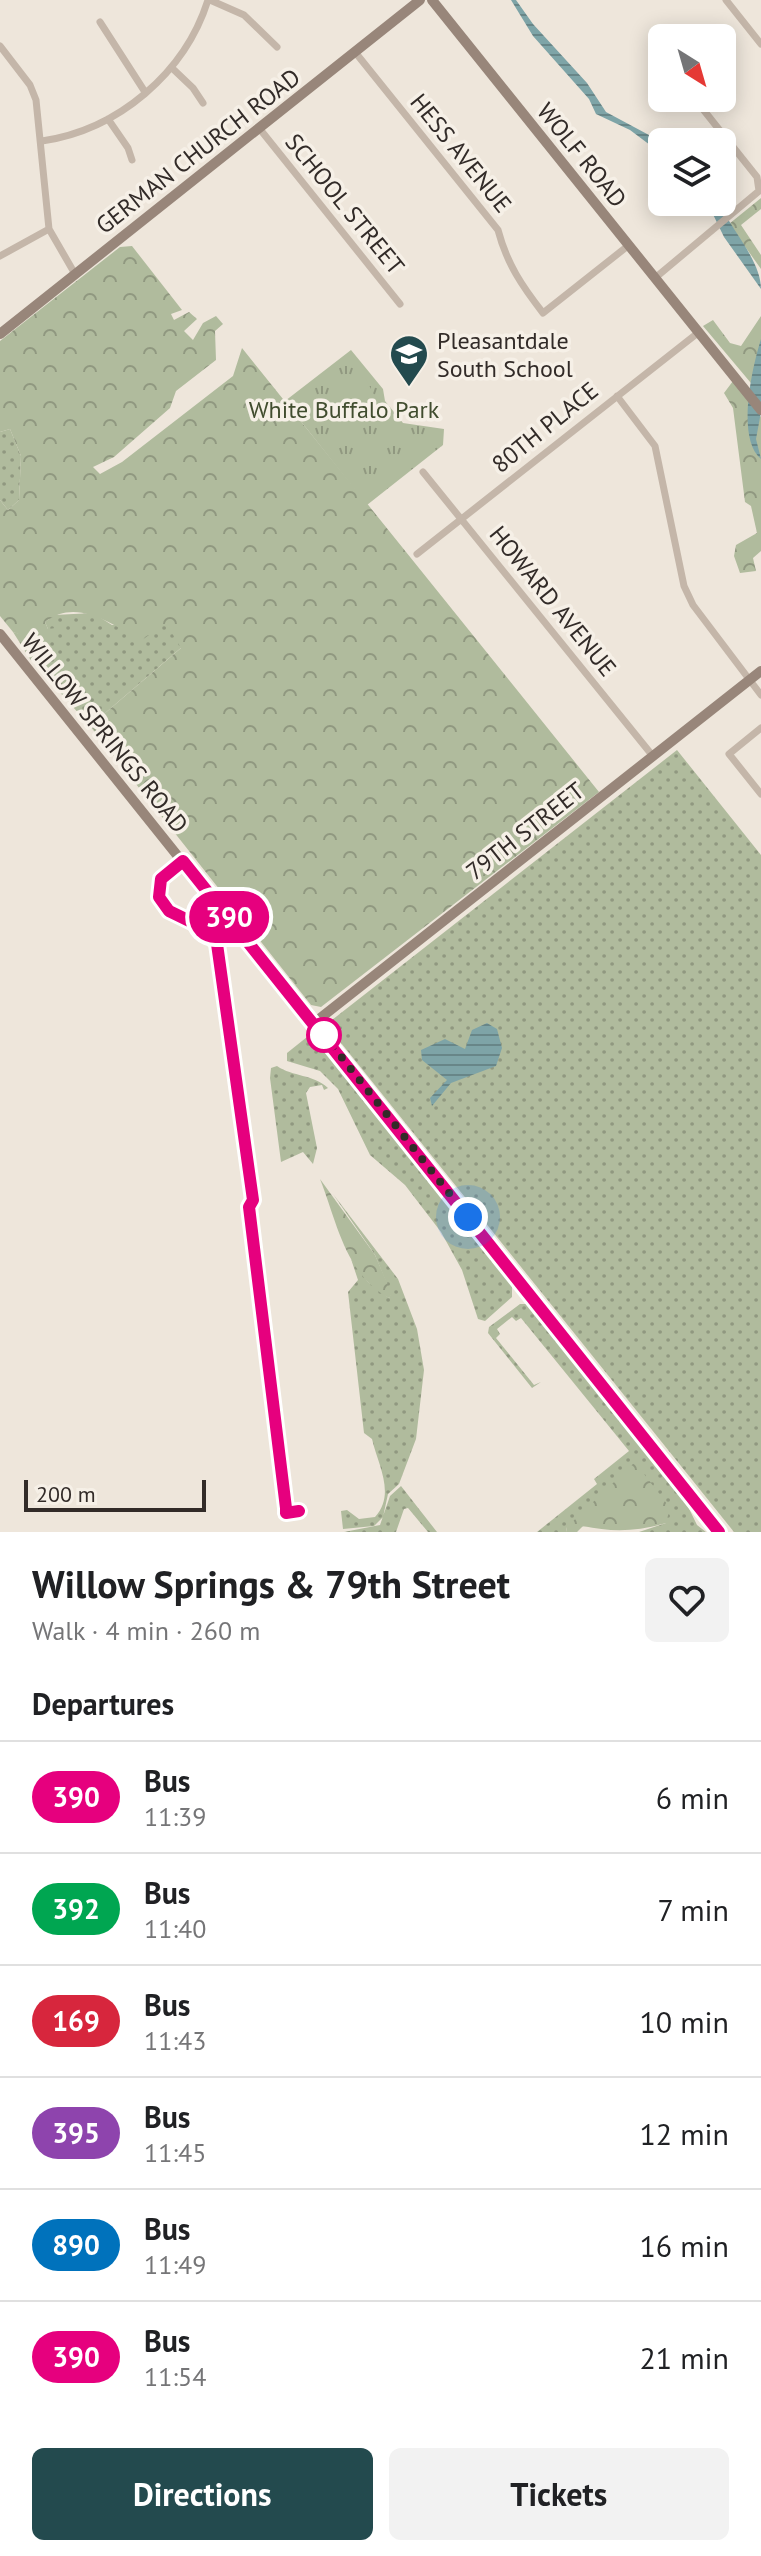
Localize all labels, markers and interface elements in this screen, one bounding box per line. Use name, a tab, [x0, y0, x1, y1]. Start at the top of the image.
north arrow	[648, 24, 736, 112]
map controls	[648, 24, 736, 216]
street label: GERMAN CHURCH ROAD	[90, 61, 306, 241]
street label: HESS AVENUE	[404, 87, 518, 219]
street label: WOLF ROAD	[530, 96, 634, 214]
street label: SCHOOL STREET	[279, 127, 411, 281]
button: layers	[648, 128, 736, 216]
place label: Pleasantdale South School	[437, 325, 573, 384]
school or university icon: Pleasantdale South School	[388, 333, 430, 388]
street label: 80TH PLACE	[486, 375, 604, 479]
park label: White Buffalo Park	[249, 394, 440, 425]
street label: HOWARD AVENUE	[483, 519, 623, 683]
street label: WILLOW SPRINGS ROAD	[15, 627, 195, 839]
street label: 79TH STREET	[460, 775, 590, 887]
line badge: 390	[183, 891, 275, 943]
text: 390	[205, 898, 253, 935]
unlabelled marker	[307, 1018, 341, 1052]
your location	[448, 1197, 488, 1237]
scale bar	[24, 1476, 206, 1512]
text: 200 m	[36, 1480, 96, 1508]
button: heart	[645, 1558, 729, 1642]
text: Willow Springs & 79th Street	[32, 1559, 510, 1608]
text: Walk · 4 min · 260 m	[32, 1614, 260, 1647]
text: Departures	[32, 1684, 174, 1723]
text: Bus	[144, 1761, 191, 1800]
text: 390	[52, 1778, 100, 1815]
text: 6 min	[656, 1778, 729, 1817]
text: 11:39	[144, 1800, 206, 1833]
text: Bus	[144, 1873, 191, 1912]
text: 392	[52, 1890, 100, 1927]
text: 7 min	[657, 1890, 729, 1929]
text: 11:40	[144, 1912, 206, 1945]
text: Bus	[144, 1985, 191, 2024]
text: 169	[52, 2002, 100, 2039]
text: 10 min	[639, 2002, 729, 2041]
text: 11:43	[144, 2024, 206, 2057]
text: Bus	[144, 2097, 191, 2136]
text: 395	[52, 2114, 100, 2151]
text: 12 min	[639, 2114, 729, 2153]
text: 11:45	[144, 2136, 206, 2169]
text: Bus	[144, 2209, 191, 2248]
text: 890	[52, 2226, 100, 2263]
text: 16 min	[639, 2226, 729, 2265]
text: 11:49	[144, 2248, 206, 2281]
text: Bus	[144, 2321, 191, 2360]
text: 390	[52, 2338, 100, 2375]
text: 21 min	[639, 2338, 729, 2377]
text: 11:54	[144, 2360, 206, 2393]
button: Directions	[32, 2448, 373, 2540]
button: Tickets	[389, 2448, 729, 2540]

